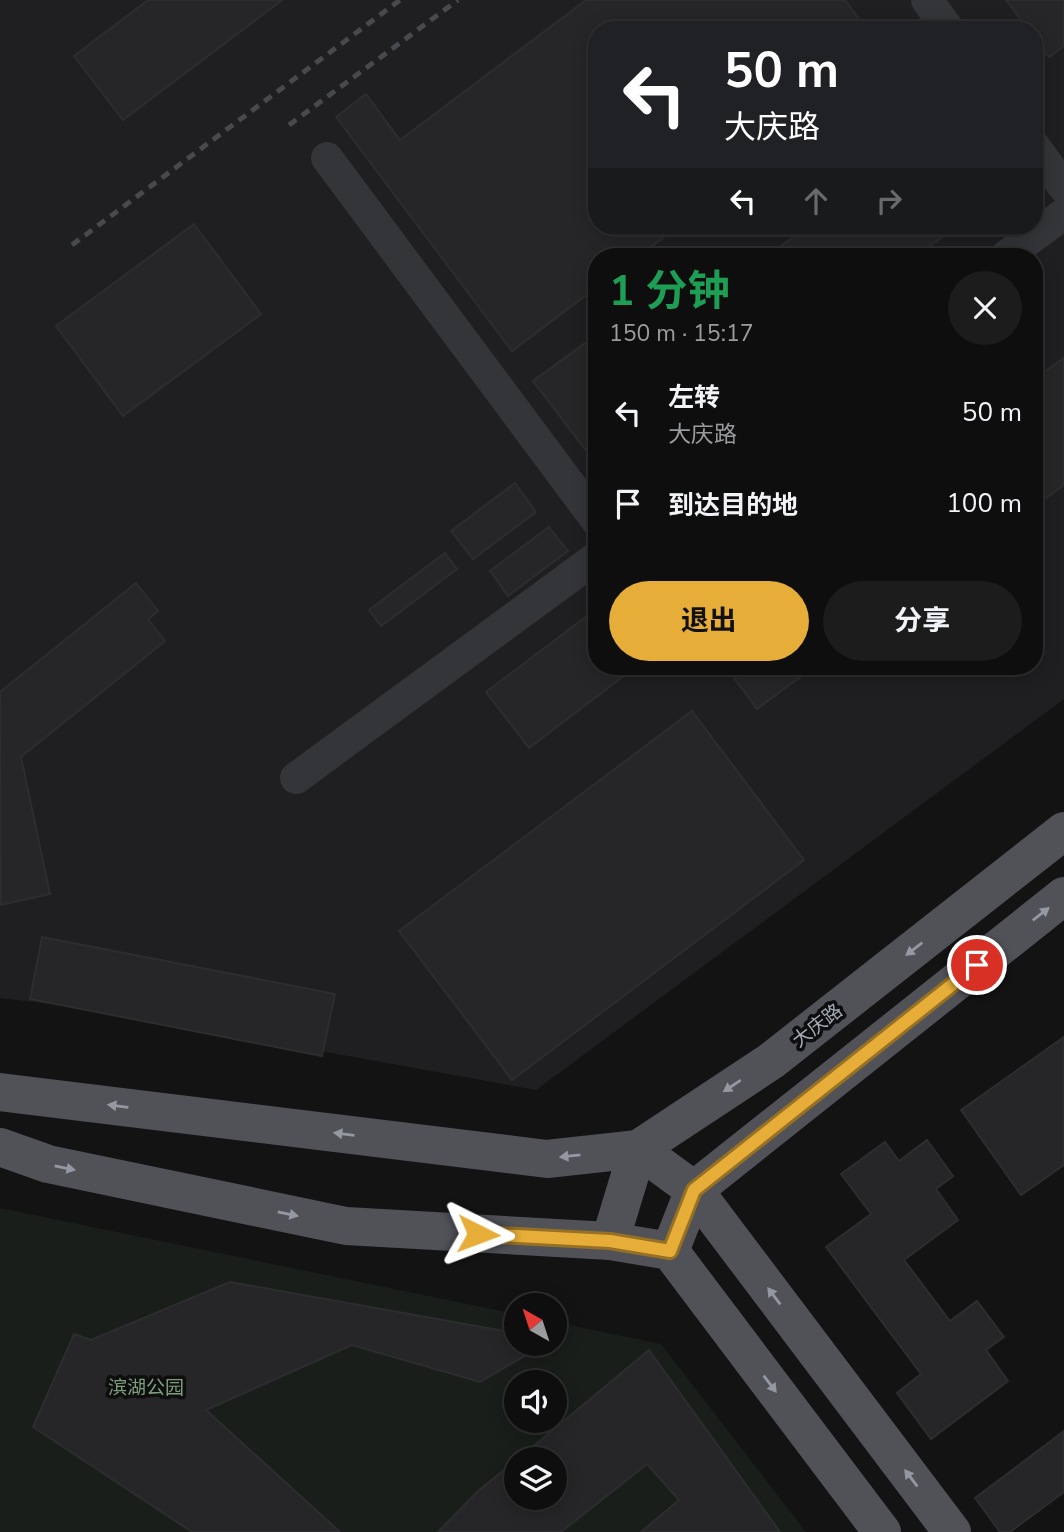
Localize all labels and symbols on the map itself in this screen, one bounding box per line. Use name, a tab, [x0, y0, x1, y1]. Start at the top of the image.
one-way arrow	[1033, 907, 1050, 922]
pin	[947, 935, 1007, 995]
one-way arrow	[905, 941, 922, 956]
street label: 大庆路	[787, 998, 848, 1054]
one-way arrow	[723, 1079, 742, 1092]
one-way arrow	[107, 1101, 129, 1112]
one-way arrow	[333, 1128, 355, 1139]
one-way arrow	[559, 1151, 581, 1162]
one-way arrow	[54, 1162, 76, 1173]
position arrow	[441, 1197, 515, 1271]
one-way arrow	[277, 1209, 299, 1220]
one-way arrow	[767, 1287, 781, 1305]
north arrow	[504, 1293, 567, 1356]
park label: 滨湖公园	[108, 1375, 184, 1401]
one-way arrow	[763, 1375, 777, 1393]
one-way arrow	[903, 1469, 918, 1487]

